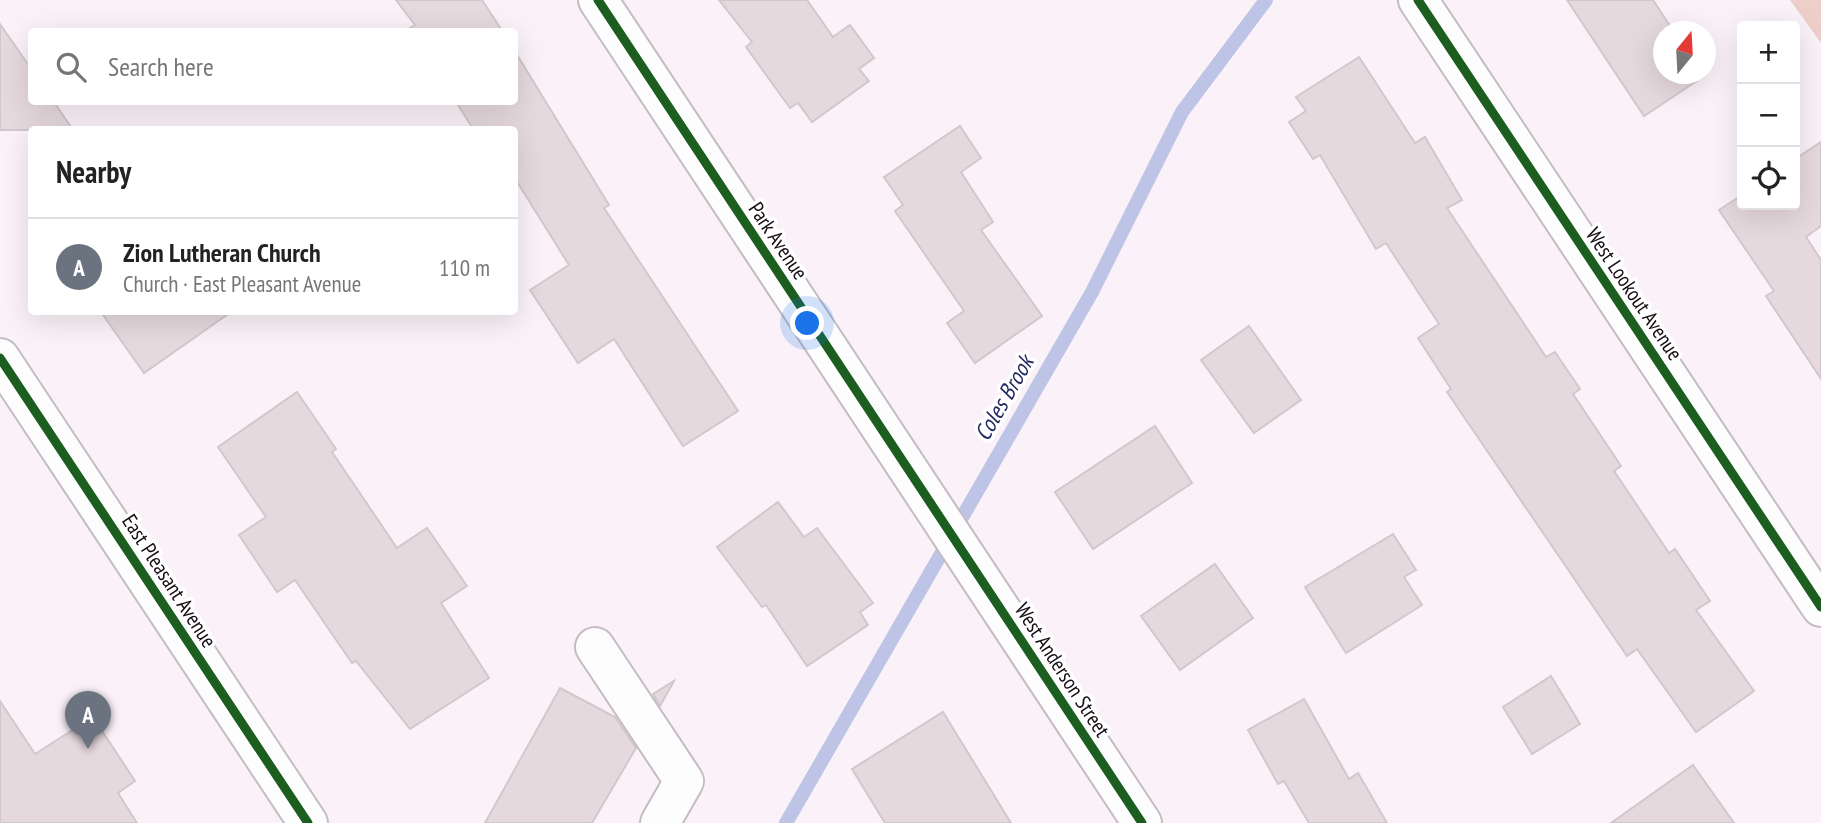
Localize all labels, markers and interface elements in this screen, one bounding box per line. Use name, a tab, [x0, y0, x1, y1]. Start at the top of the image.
north arrow	[1653, 21, 1716, 84]
map controls	[1737, 21, 1800, 210]
button: +	[1737, 21, 1800, 84]
search box	[28, 28, 518, 105]
icon: search	[52, 48, 90, 86]
text: Search here	[108, 50, 214, 83]
button: −	[1737, 84, 1800, 147]
button: locate	[1737, 147, 1800, 210]
text: Nearby	[56, 152, 131, 191]
street label: Park Avenue	[743, 197, 814, 285]
street label: West Lookout Avenue	[1580, 222, 1689, 365]
text: Zion Lutheran Church	[123, 236, 321, 269]
text: A	[73, 253, 85, 282]
text: 110 m	[439, 253, 490, 282]
text: Church · East Pleasant Avenue	[123, 269, 361, 298]
your location	[790, 306, 824, 340]
water label: Coles Brook	[968, 347, 1041, 445]
street label: East Pleasant Avenue	[116, 509, 223, 653]
street label: West Anderson Street	[1009, 597, 1116, 742]
pin: A	[65, 691, 111, 749]

